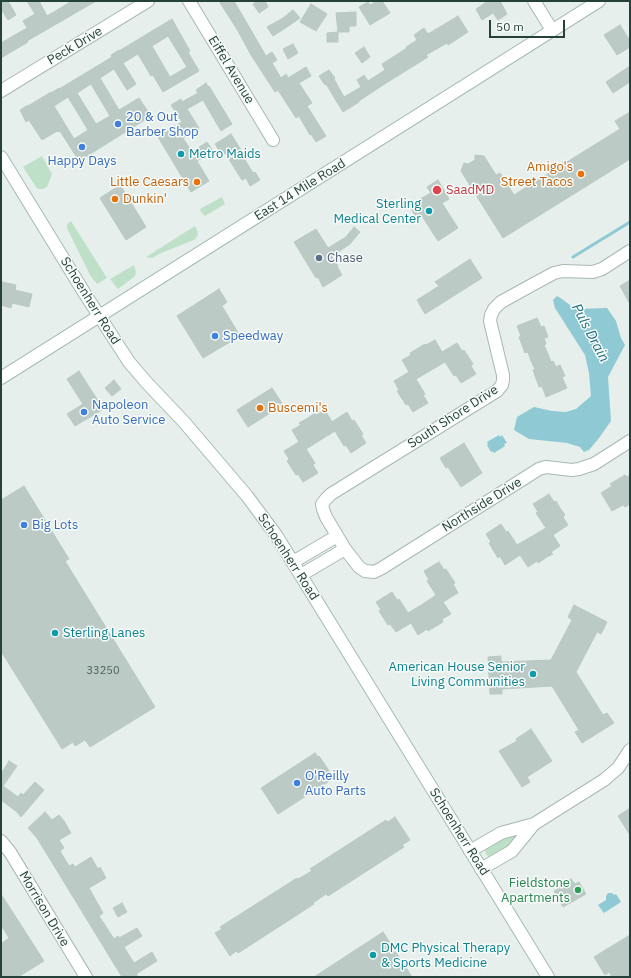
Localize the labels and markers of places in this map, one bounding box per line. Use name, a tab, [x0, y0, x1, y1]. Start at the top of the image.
place label: 20 & Out Barber Shop	[126, 109, 198, 140]
marker: 20 & Out Barber Shop	[113, 119, 123, 129]
marker: Happy Days	[77, 142, 87, 152]
place label: Metro Maids	[189, 146, 261, 162]
marker: Metro Maids	[176, 149, 186, 159]
place label: Happy Days	[47, 153, 117, 169]
place label: Amigo's Street Tacos	[501, 159, 573, 190]
marker: Amigo's Street Tacos	[576, 169, 586, 179]
place label: Little Caesars	[110, 174, 189, 190]
marker: Little Caesars	[192, 177, 202, 187]
place label: SaadMD	[446, 182, 494, 198]
marker: SaadMD	[431, 184, 443, 196]
place label: Dunkin'	[123, 191, 167, 207]
marker: Dunkin'	[110, 194, 120, 204]
place label: Sterling Medical Center	[333, 196, 421, 227]
marker: Sterling Medical Center	[424, 206, 434, 216]
place label: Chase	[327, 250, 363, 266]
marker: Chase	[314, 253, 324, 263]
place label: Speedway	[223, 328, 283, 344]
marker: Speedway	[210, 331, 220, 341]
place label: Napoleon Auto Service	[92, 397, 165, 428]
place label: Buscemi's	[268, 400, 328, 416]
marker: Buscemi's	[255, 403, 265, 413]
marker: Napoleon Auto Service	[79, 407, 89, 417]
place label: Big Lots	[32, 517, 78, 533]
marker: Big Lots	[19, 520, 29, 530]
place label: Sterling Lanes	[63, 625, 145, 641]
marker: Sterling Lanes	[50, 628, 60, 638]
place label: American House Senior Living Communities	[388, 659, 525, 690]
marker: American House Senior Living Communities	[528, 669, 538, 679]
place label: O'Reilly Auto Parts	[305, 768, 366, 799]
marker: O'Reilly Auto Parts	[292, 778, 302, 788]
place label: Fieldstone Apartments	[501, 875, 570, 906]
marker: Fieldstone Apartments	[573, 885, 583, 895]
place label: DMC Physical Therapy & Sports Medicine	[381, 940, 510, 971]
marker: DMC Physical Therapy & Sports Medicine	[368, 950, 378, 960]

